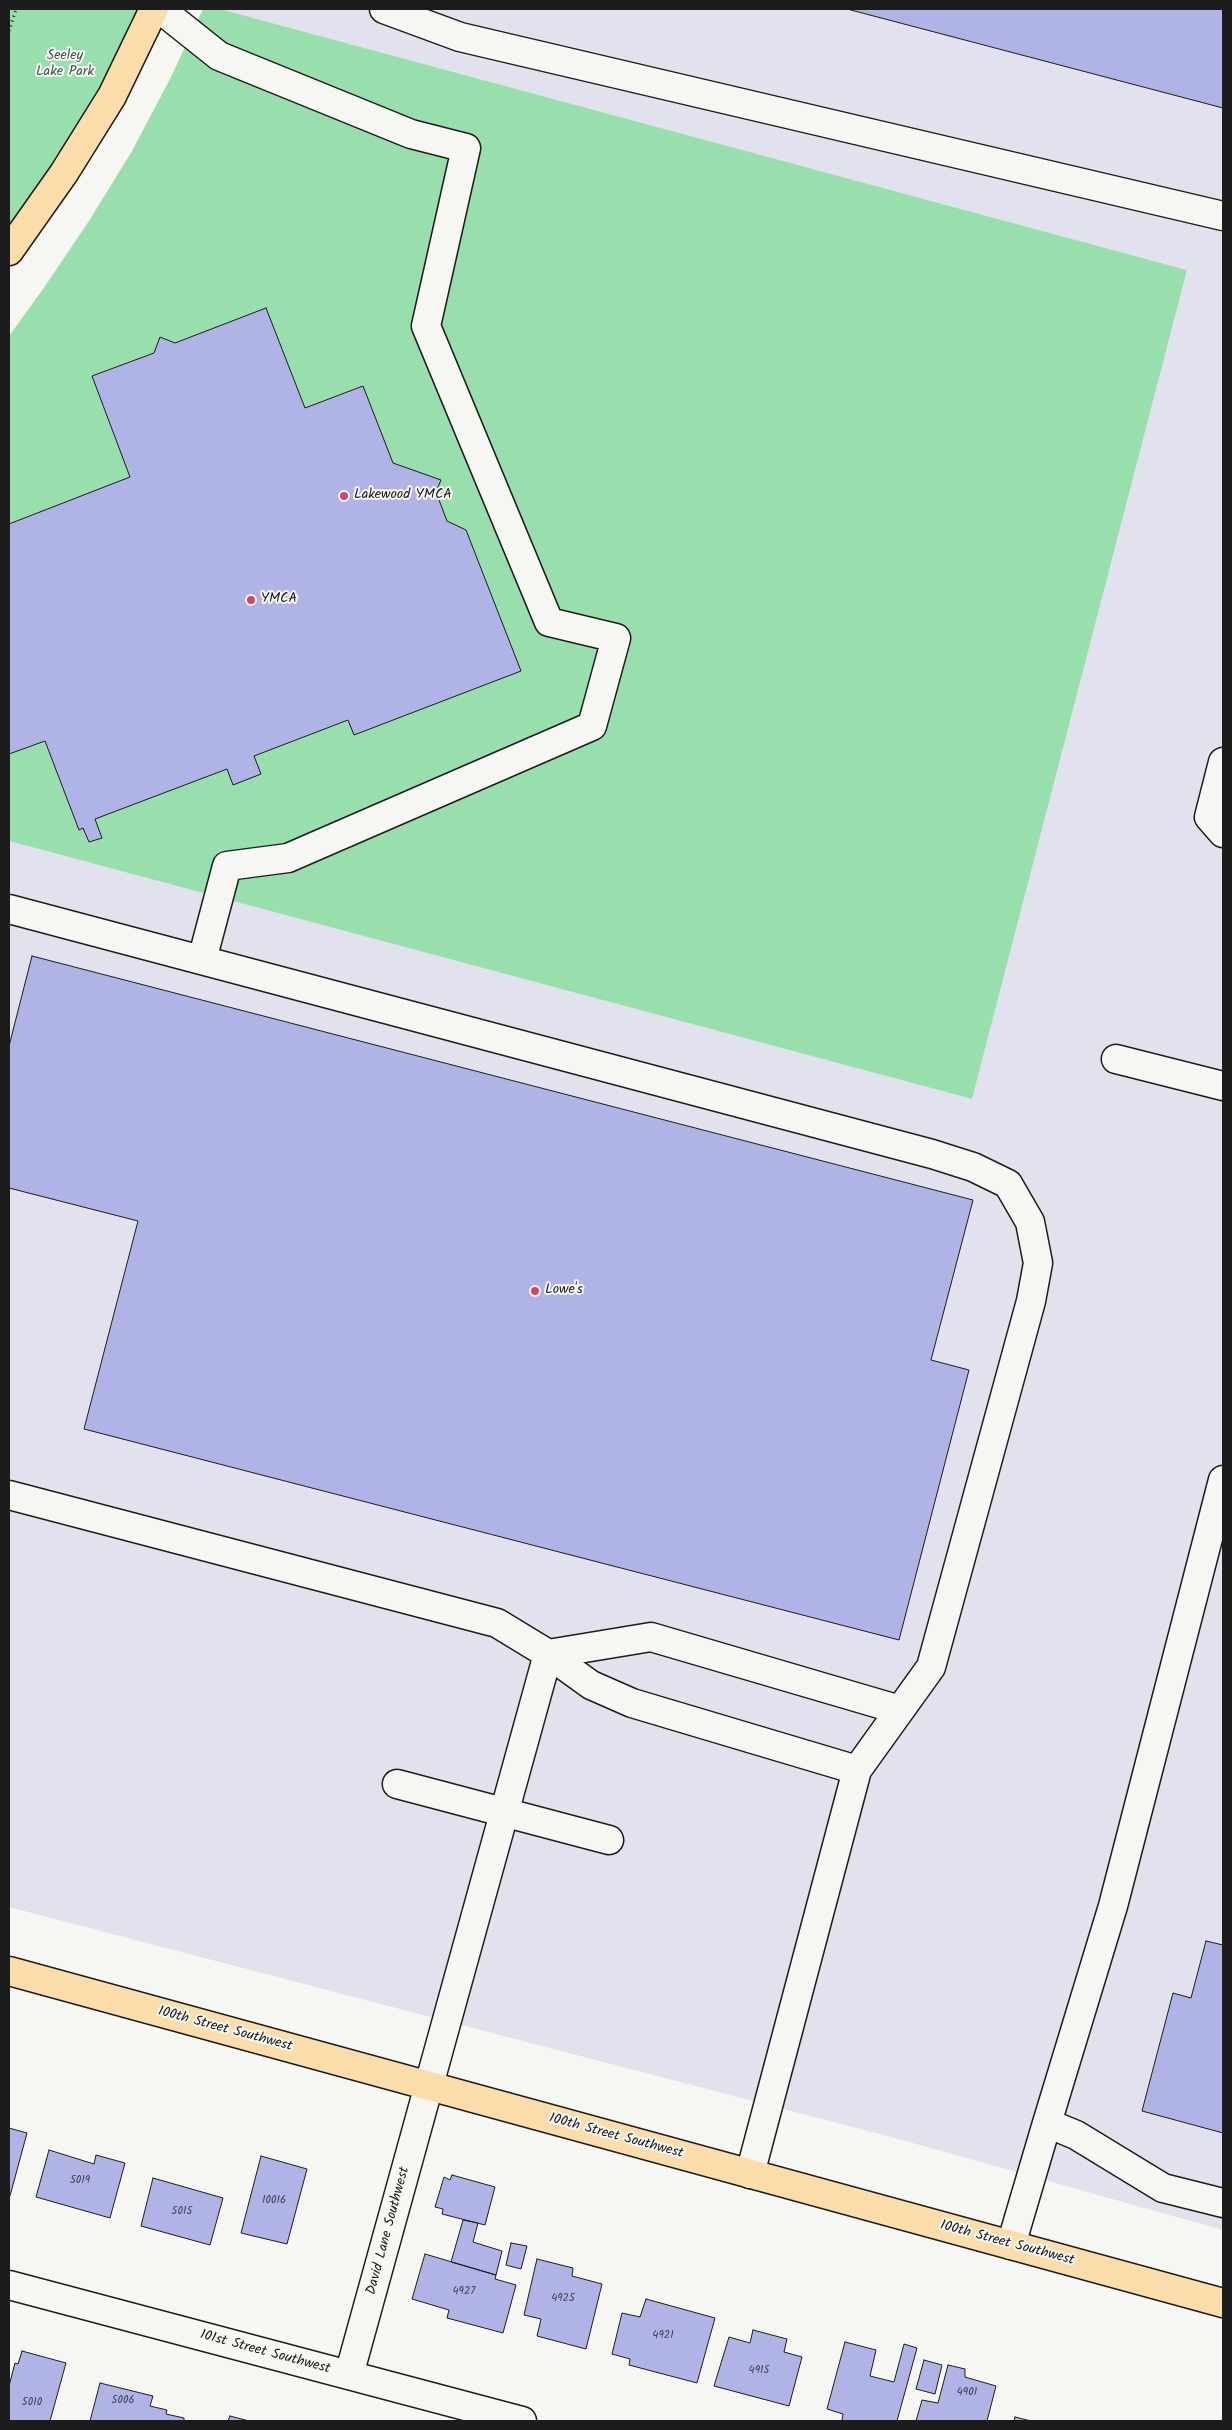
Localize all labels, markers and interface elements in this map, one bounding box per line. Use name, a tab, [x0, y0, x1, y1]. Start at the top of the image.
park label: Seeley Lake Park	[36, 49, 94, 82]
place label: Lakewood YMCA	[354, 488, 452, 504]
marker: Lakewood YMCA	[338, 490, 350, 502]
place label: YMCA	[261, 592, 297, 608]
marker: YMCA	[245, 594, 257, 606]
place label: Lowe's	[545, 1283, 583, 1299]
marker: Lowe's	[529, 1285, 541, 1297]
street label: 100th Street Southwest	[156, 2004, 294, 2056]
street label: 100th Street Southwest	[547, 2111, 685, 2163]
street label: David Lane Southwest	[364, 2165, 414, 2297]
house number: 5019	[70, 2174, 90, 2188]
house number: 10016	[262, 2194, 286, 2208]
house number: 5015	[172, 2205, 192, 2219]
street label: 100th Street Southwest	[938, 2218, 1076, 2270]
house number: 4927	[453, 2285, 475, 2299]
house number: 4925	[551, 2292, 575, 2306]
street label: 101st Street Southwest	[198, 2327, 332, 2379]
house number: 4921	[652, 2329, 674, 2343]
house number: 4915	[749, 2364, 769, 2378]
house number: 4901	[957, 2386, 977, 2400]
house number: 5006	[111, 2394, 135, 2408]
house number: 5010	[22, 2396, 42, 2410]

